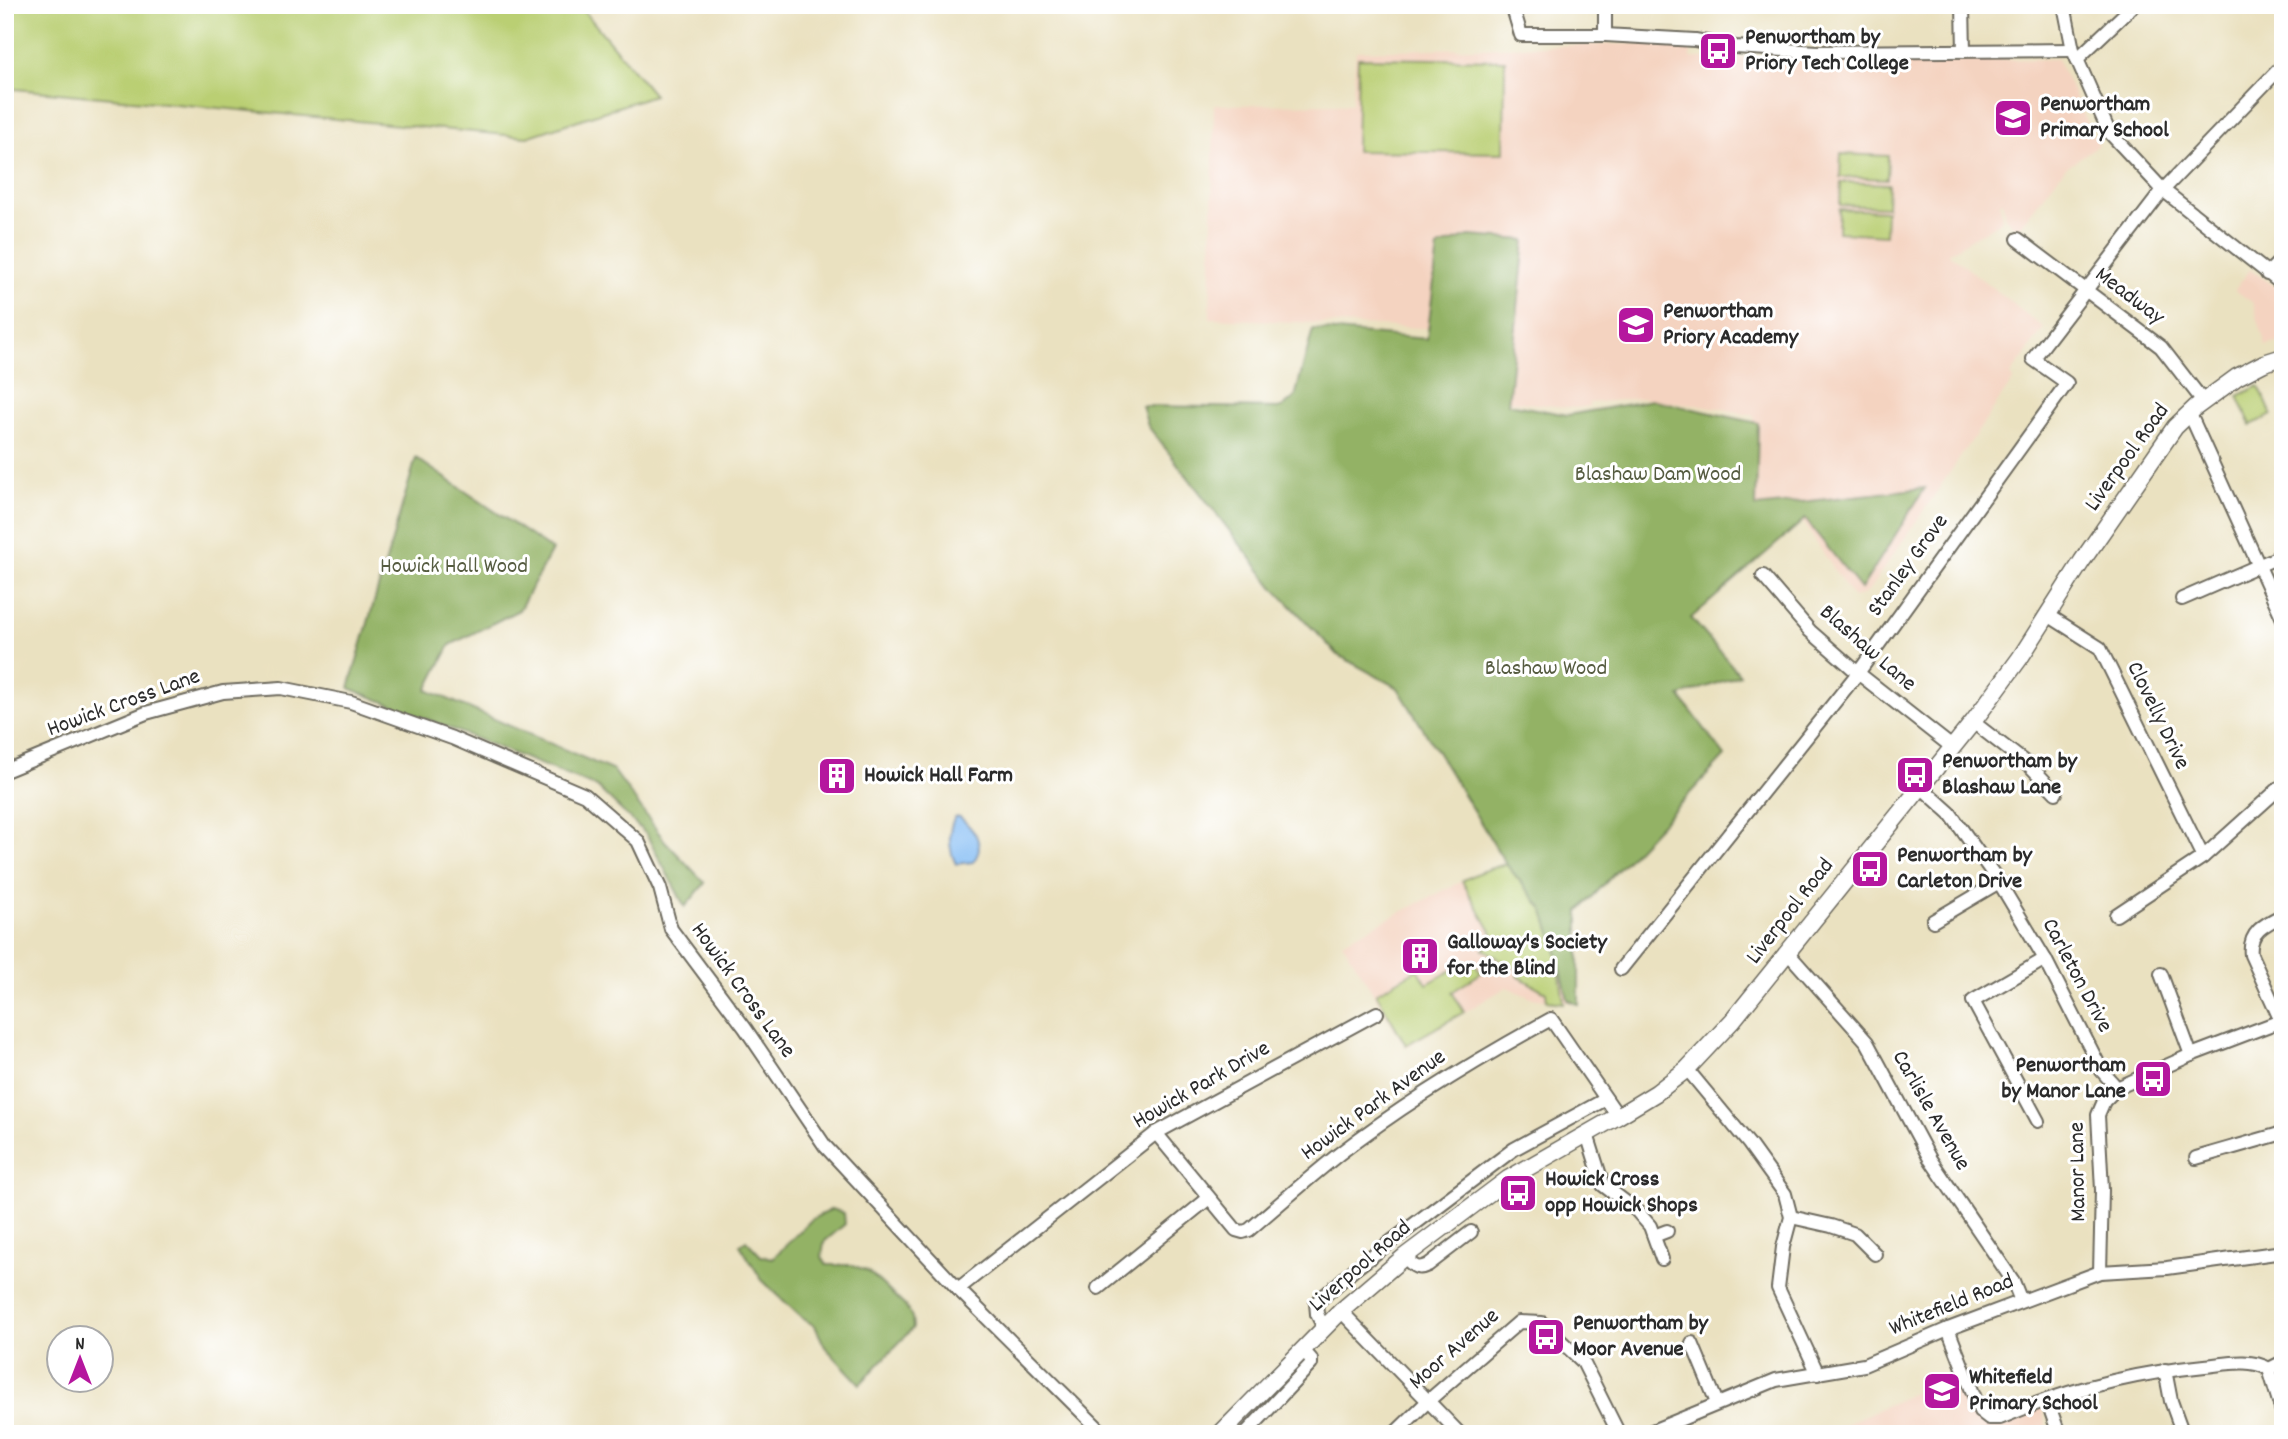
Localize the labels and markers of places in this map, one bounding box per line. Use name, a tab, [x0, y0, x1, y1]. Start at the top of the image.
place label: Penwortham by Priory Tech College	[1745, 22, 1909, 81]
bus stop icon: Penwortham by Priory Tech College	[1697, 30, 1739, 72]
place label: Penwortham Primary School	[2040, 89, 2169, 148]
school or university icon: Penwortham Primary School	[1992, 97, 2034, 139]
place label: Penwortham Priory Academy	[1663, 296, 1800, 355]
school or university icon: Penwortham Priory Academy	[1615, 304, 1657, 346]
place label: Penwortham by Blashaw Lane	[1942, 746, 2079, 805]
bus stop icon: Penwortham by Blashaw Lane	[1894, 754, 1936, 796]
building icon: Howick Hall Farm	[816, 755, 858, 797]
place label: Howick Hall Farm	[864, 760, 1013, 793]
place label: Penwortham by Carleton Drive	[1897, 840, 2034, 899]
bus stop icon: Penwortham by Carleton Drive	[1849, 848, 1891, 890]
place label: Galloway's Society for the Blind	[1446, 927, 1608, 986]
building icon: Galloway's Society for the Blind	[1399, 935, 1441, 977]
place label: Penwortham by Manor Lane	[2002, 1050, 2126, 1109]
bus stop icon: Penwortham by Manor Lane	[2132, 1058, 2174, 1100]
place label: Howick Cross opp Howick Shops	[1545, 1164, 1698, 1223]
bus stop icon: Howick Cross opp Howick Shops	[1497, 1172, 1539, 1214]
place label: Penwortham by Moor Avenue	[1573, 1308, 1710, 1367]
bus stop icon: Penwortham by Moor Avenue	[1525, 1316, 1567, 1358]
place label: Whitefield Primary School	[1969, 1362, 2098, 1421]
school or university icon: Whitefield Primary School	[1921, 1370, 1963, 1412]

